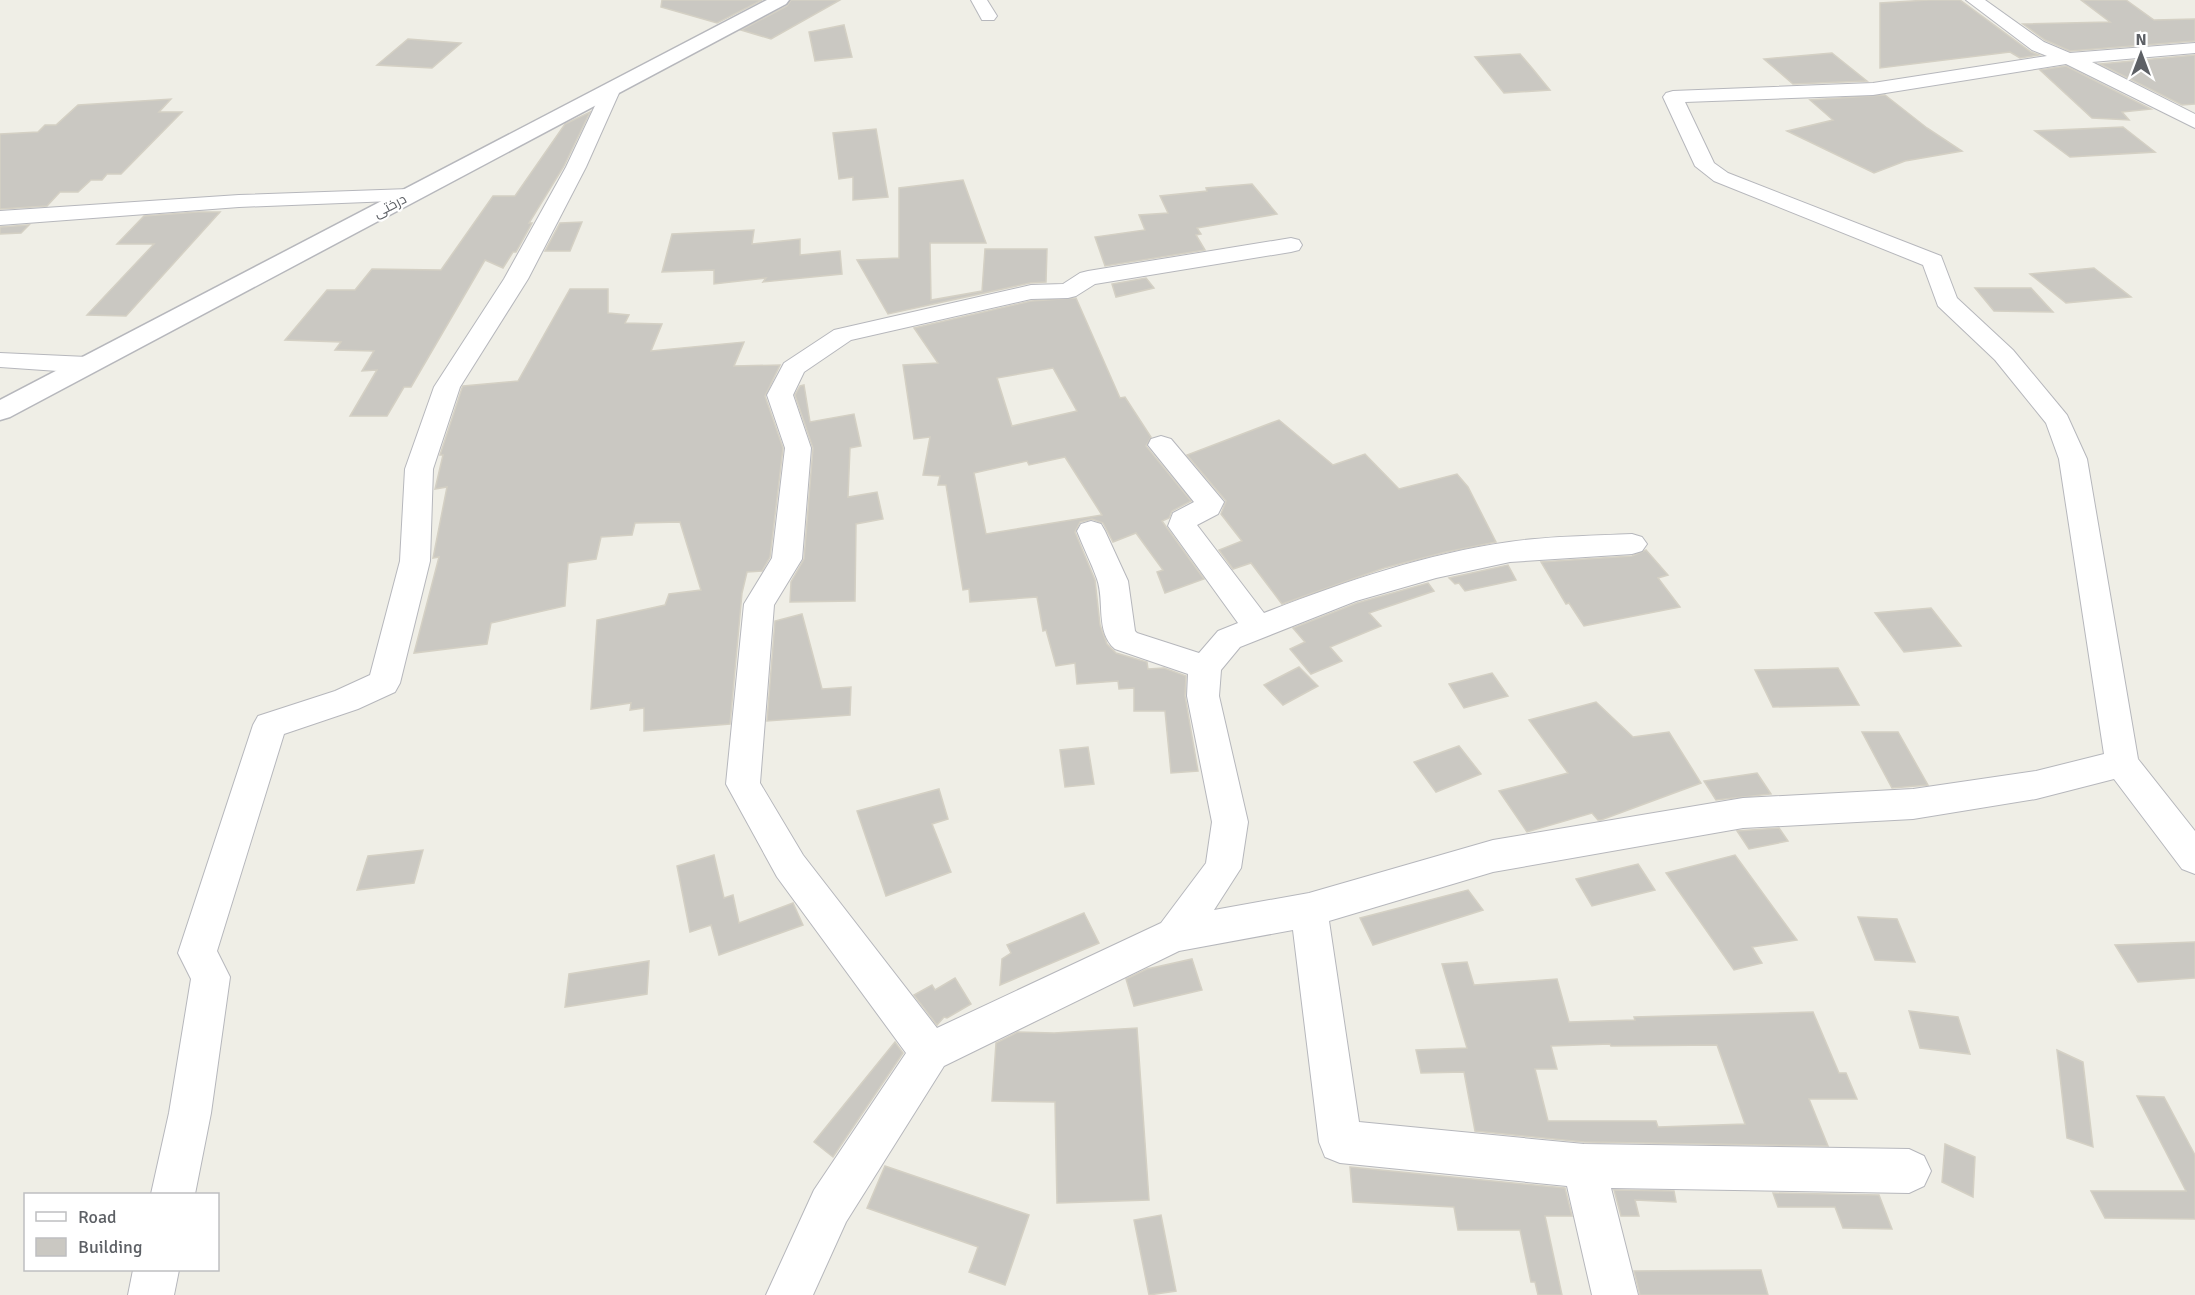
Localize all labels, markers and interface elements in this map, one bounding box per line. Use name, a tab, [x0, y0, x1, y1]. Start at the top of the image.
north arrow	[2111, 24, 2171, 84]
text: N	[2135, 30, 2147, 50]
street label: درختی	[371, 190, 409, 222]
legend	[24, 1193, 219, 1271]
text: Road	[78, 1206, 117, 1228]
text: Building	[78, 1236, 142, 1258]

